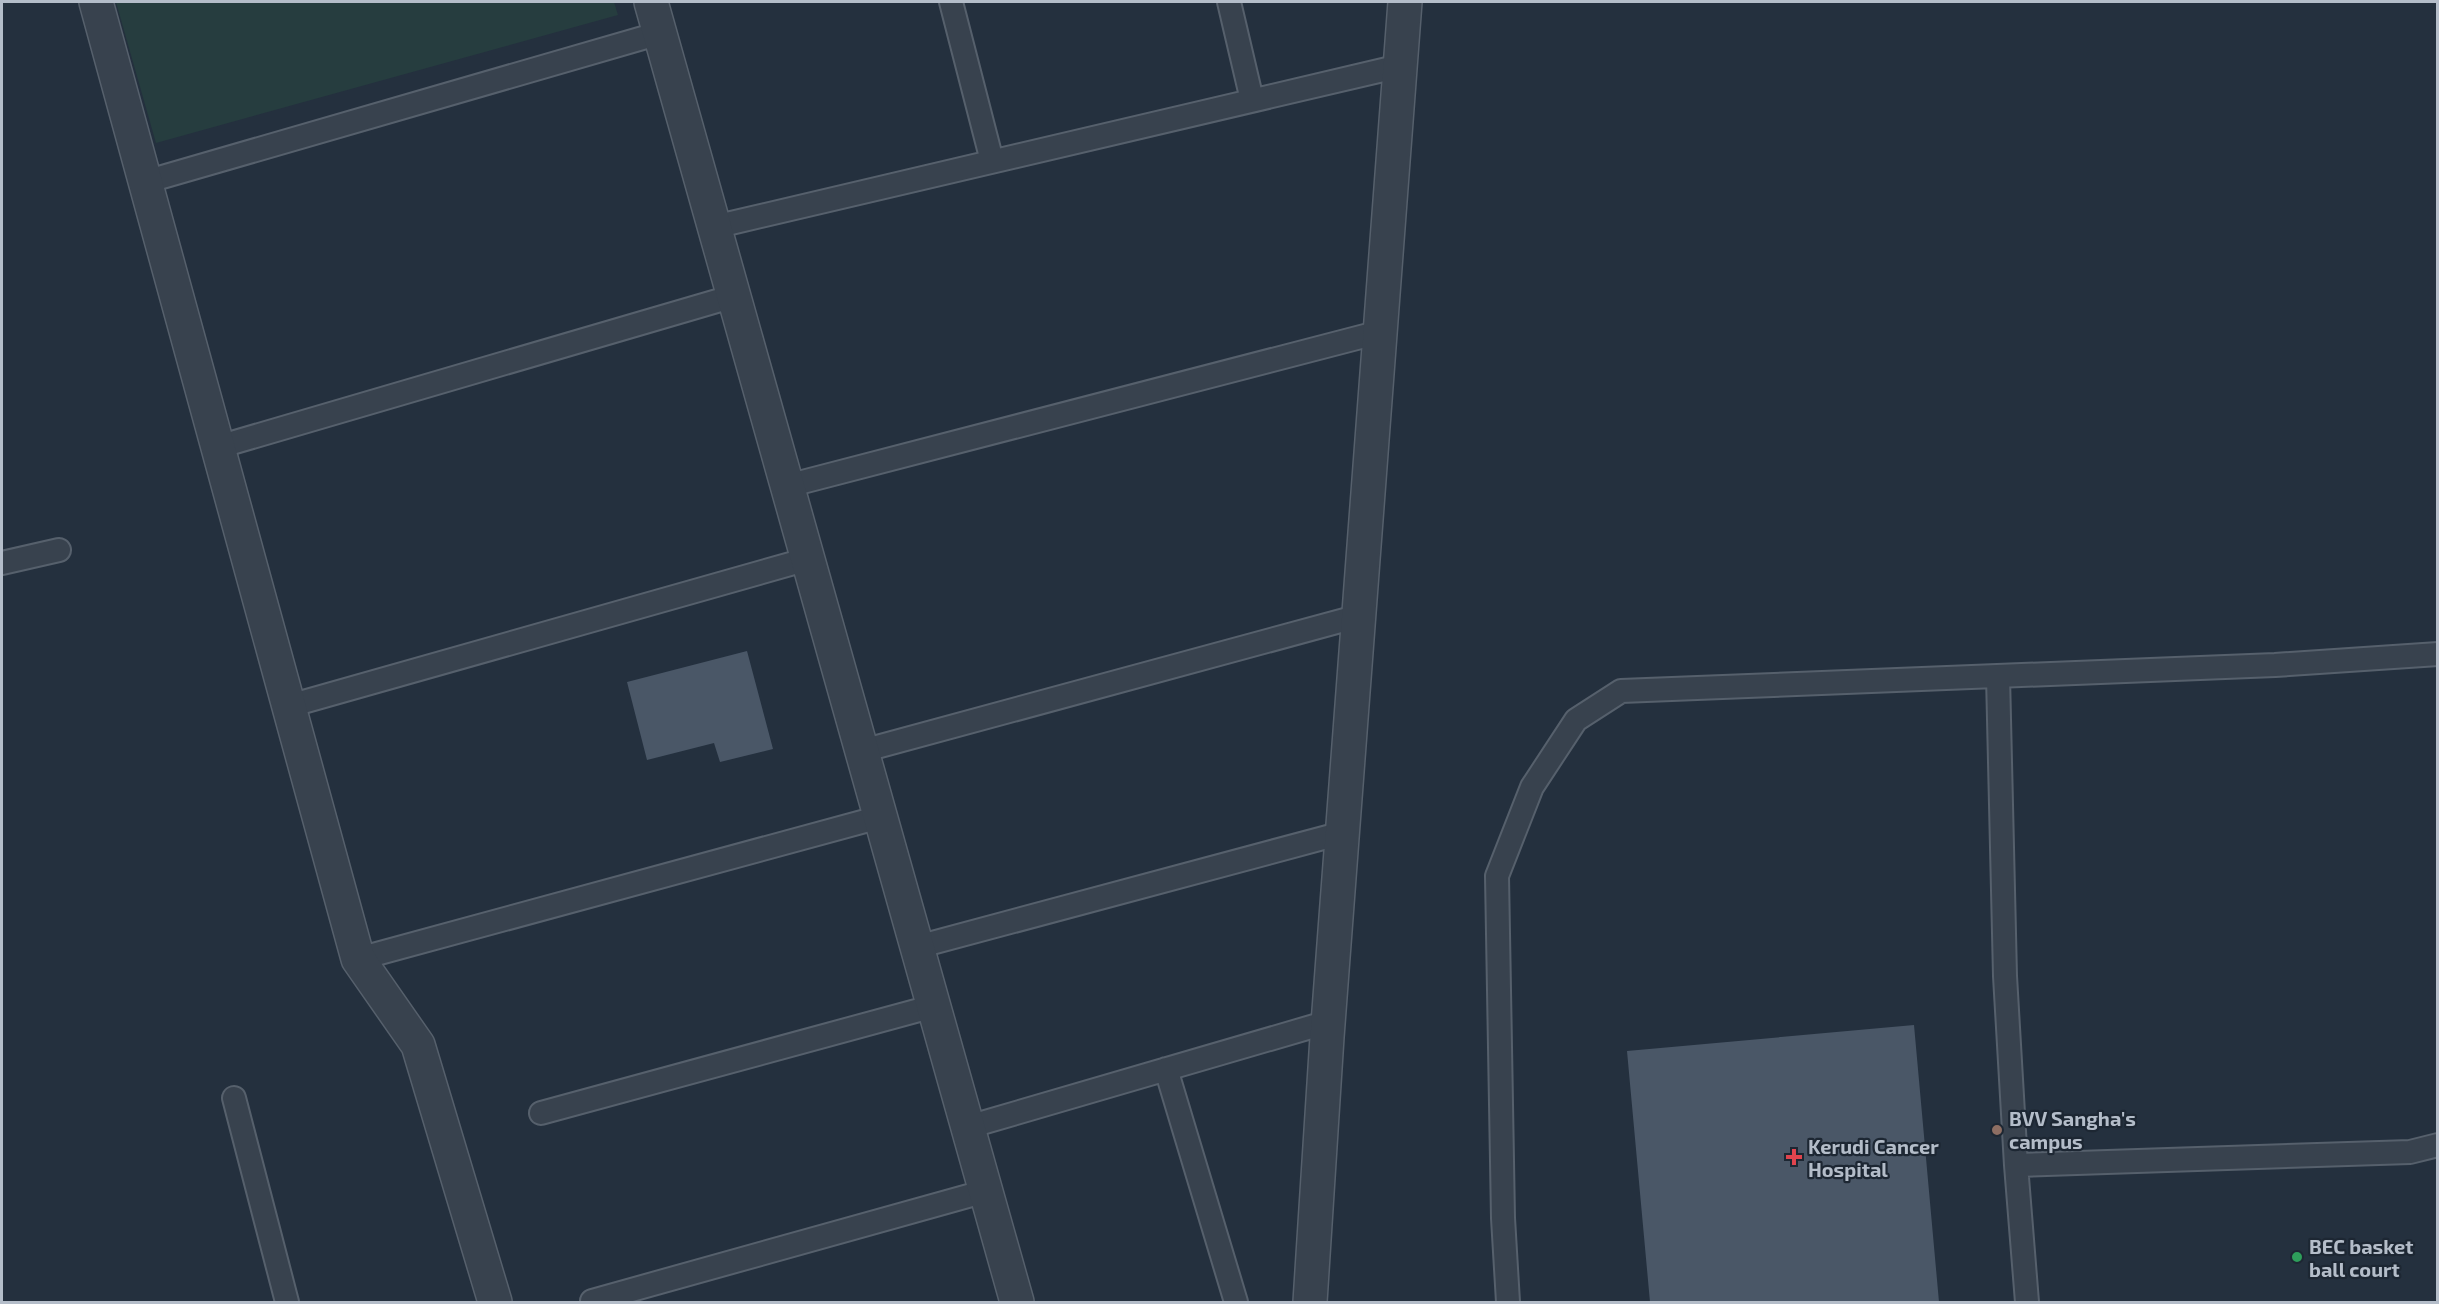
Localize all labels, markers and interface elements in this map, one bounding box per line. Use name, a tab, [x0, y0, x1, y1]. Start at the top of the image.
place label: BVV Sangha's campus	[2009, 1106, 2136, 1153]
marker: BVV Sangha's campus	[1990, 1123, 2004, 1137]
place label: Kerudi Cancer Hospital	[1808, 1134, 1939, 1181]
marker: Kerudi Cancer Hospital	[1785, 1148, 1803, 1166]
place label: BEC basket ball court	[2309, 1234, 2414, 1281]
marker: BEC basket ball court	[2290, 1250, 2304, 1264]

